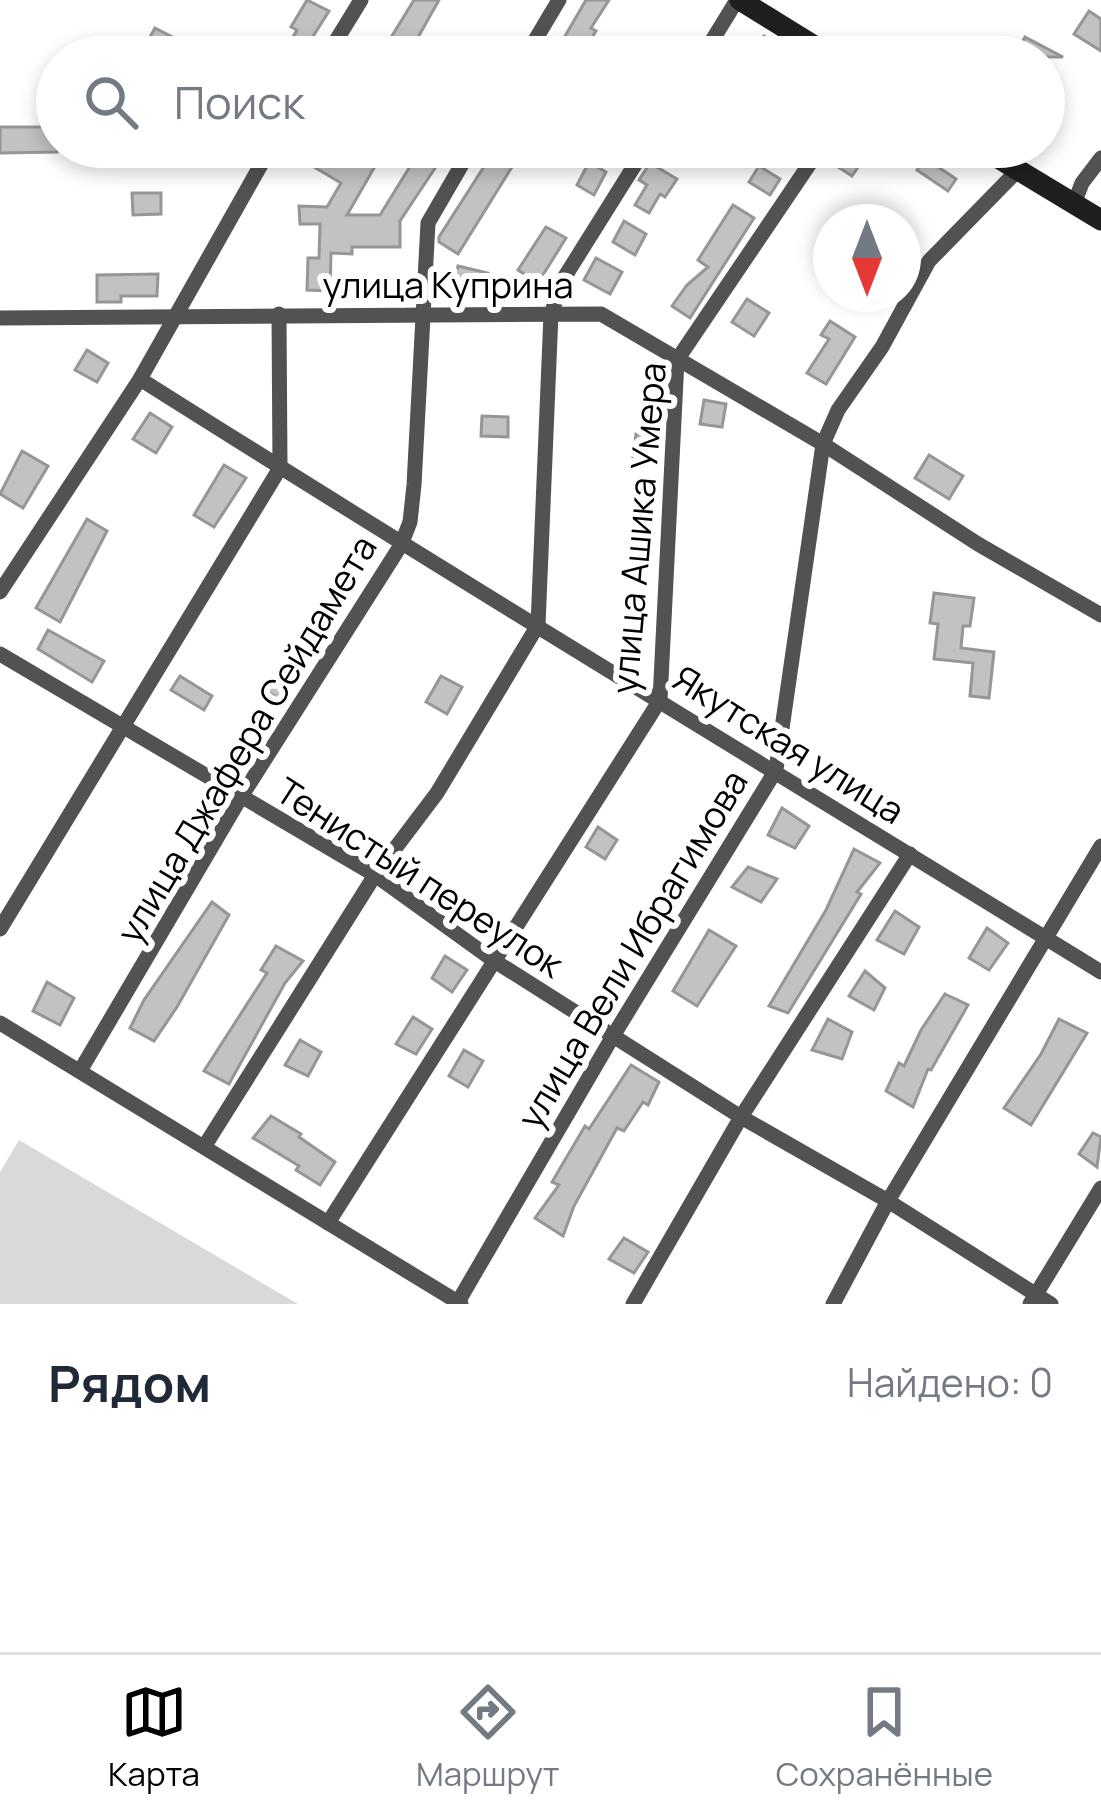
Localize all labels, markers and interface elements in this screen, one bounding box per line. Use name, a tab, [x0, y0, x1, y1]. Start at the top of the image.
search box	[36, 36, 1065, 168]
icon: search	[78, 69, 144, 135]
text: Поиск	[174, 71, 305, 133]
north arrow	[813, 204, 921, 312]
street label: улица Куприна	[322, 260, 574, 309]
street label: улица Ашика Умера	[599, 360, 677, 696]
street label: улица Джафера Сейдамета	[105, 526, 387, 952]
street label: Якутская улица	[664, 653, 914, 835]
street label: улица Вели Ибрагимова	[505, 761, 759, 1137]
street label: Тенистый переулок	[267, 766, 574, 989]
text: Рядом	[48, 1348, 211, 1417]
text: Найдено: 0	[847, 1355, 1053, 1409]
tab: Карта	[108, 1679, 200, 1796]
tab: Маршрут	[416, 1679, 560, 1796]
tab: Сохранённые	[776, 1679, 993, 1796]

